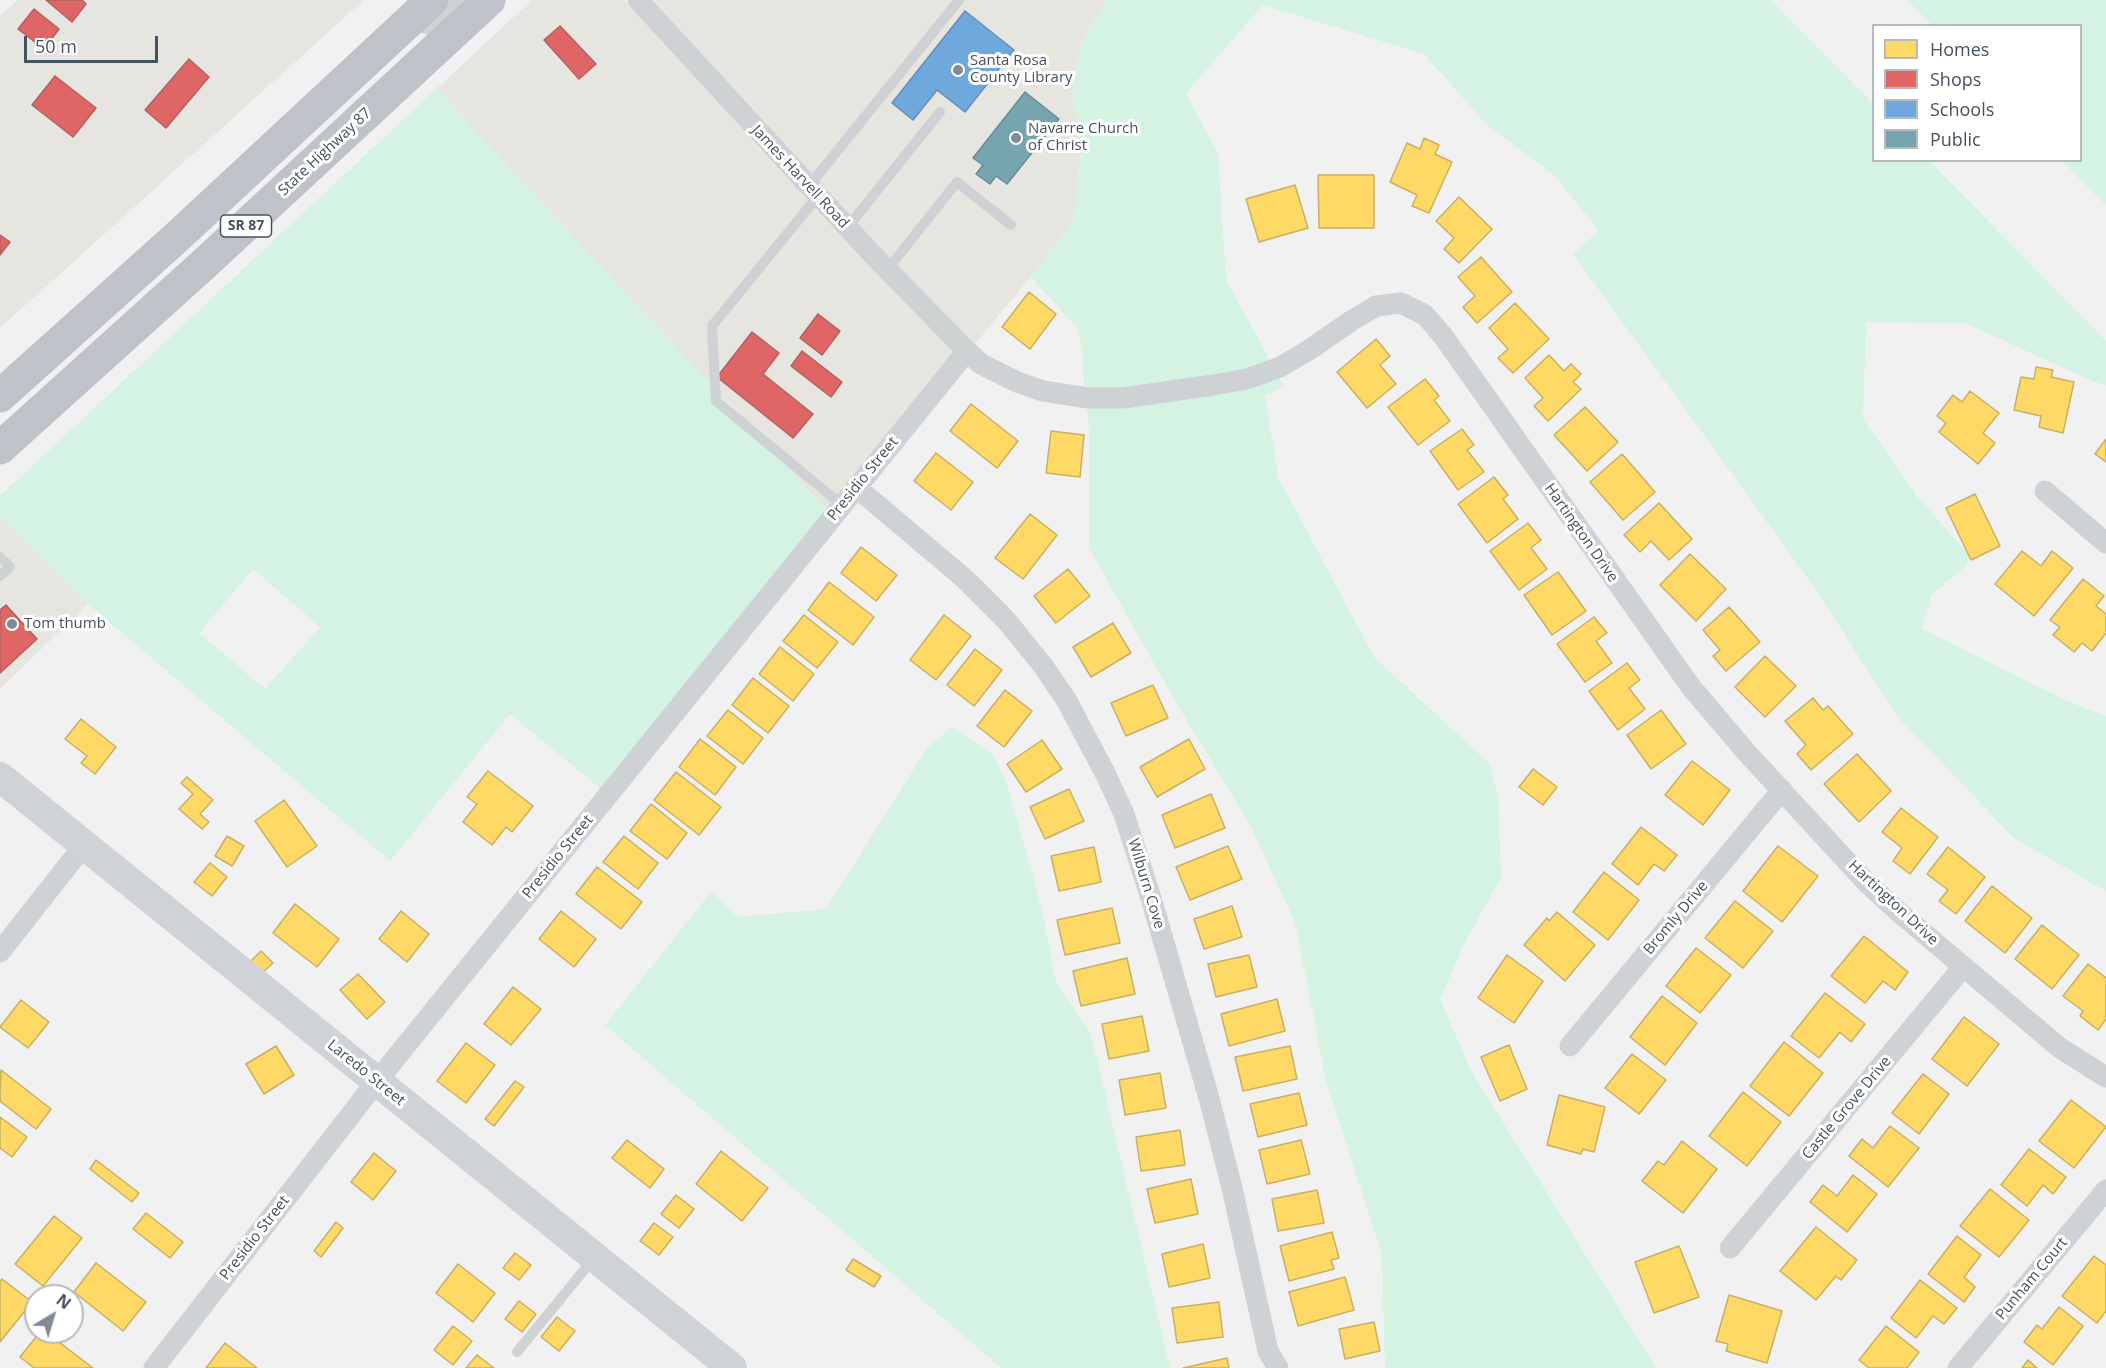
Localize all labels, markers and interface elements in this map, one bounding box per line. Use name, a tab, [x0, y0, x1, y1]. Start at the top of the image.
scale bar	[27, 24, 160, 62]
legend	[1872, 24, 2082, 162]
text: 50 m	[35, 34, 77, 58]
text: Homes	[1930, 37, 1989, 61]
place label: Santa Rosa County Library	[970, 52, 1073, 87]
marker: Santa Rosa County Library	[951, 63, 965, 77]
text: Shops	[1930, 67, 1981, 91]
text: Schools	[1930, 97, 1994, 121]
street label: State Highway 87	[275, 104, 375, 200]
place label: Navarre Church of Christ	[1028, 120, 1138, 155]
street label: James Harvell Road	[748, 122, 852, 232]
text: Public	[1930, 127, 1981, 151]
marker: Navarre Church of Christ	[1009, 131, 1023, 145]
road number: SR 87	[220, 215, 272, 237]
street label: Presidio Street	[824, 434, 902, 524]
street label: Hartington Drive	[1540, 480, 1622, 586]
place label: Tom thumb	[24, 615, 106, 633]
marker: Tom thumb	[5, 617, 19, 631]
street label: Presidio Street	[519, 812, 597, 902]
street label: Wilburn Cove	[1124, 837, 1168, 931]
street label: Hartington Drive	[1844, 857, 1942, 949]
street label: Bromly Drive	[1640, 877, 1712, 959]
street label: Laredo Street	[324, 1036, 408, 1110]
street label: Castle Grove Drive	[1799, 1053, 1895, 1163]
street label: Presidio Street	[216, 1192, 294, 1284]
street label: Punham Court	[1992, 1234, 2072, 1324]
north arrow	[24, 1284, 84, 1344]
text: N	[52, 1289, 76, 1314]

